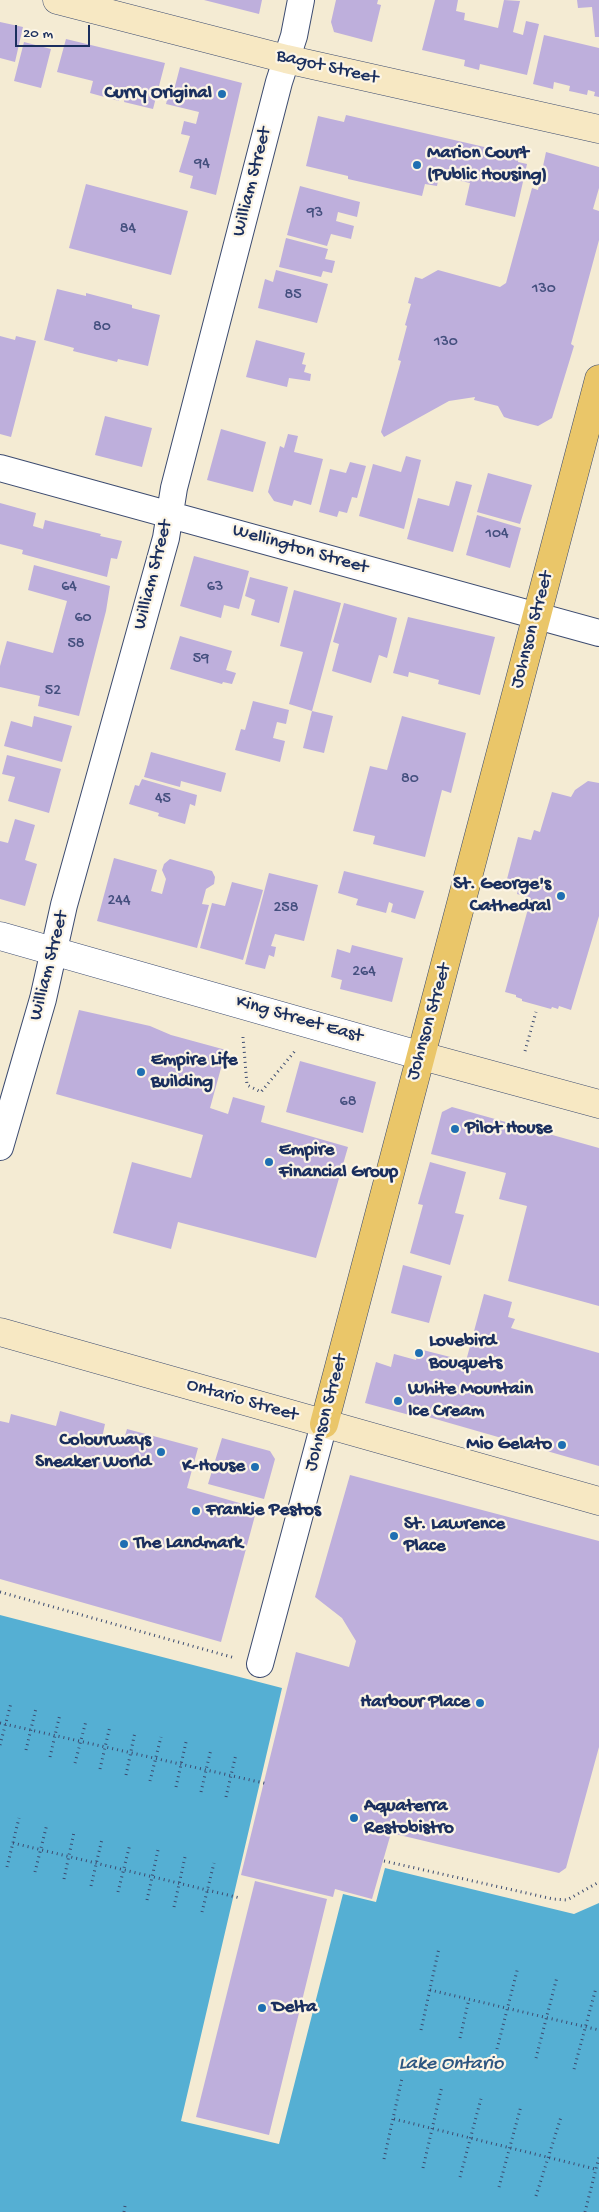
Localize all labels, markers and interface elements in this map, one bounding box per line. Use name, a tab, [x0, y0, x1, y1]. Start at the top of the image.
scale bar	[18, 15, 92, 47]
text: 20 m	[23, 25, 53, 43]
street label: Bagot Street	[274, 45, 380, 91]
place label: Curry Original	[105, 83, 212, 105]
marker: Curry Original	[216, 88, 228, 100]
street label: William Street	[228, 125, 278, 239]
place label: Marion Court (Public Housing)	[427, 143, 547, 187]
house number: 94	[194, 155, 210, 175]
marker: Marion Court (Public Housing)	[411, 159, 423, 171]
house number: 93	[307, 204, 323, 224]
house number: 84	[120, 220, 136, 240]
house number: 130	[532, 280, 556, 300]
house number: 85	[284, 286, 302, 306]
house number: 80	[93, 318, 111, 338]
house number: 130	[434, 333, 458, 353]
street label: William Street	[129, 518, 179, 632]
street label: Wellington Street	[230, 520, 370, 580]
house number: 104	[485, 525, 509, 545]
street label: Johnson Street	[506, 569, 560, 691]
house number: 64	[61, 578, 77, 598]
house number: 63	[207, 578, 223, 598]
house number: 60	[74, 609, 92, 629]
house number: 58	[67, 635, 85, 655]
house number: 59	[193, 650, 209, 670]
house number: 52	[45, 682, 61, 702]
house number: 80	[401, 770, 419, 790]
house number: 45	[155, 790, 171, 810]
place label: St. George's Cathedral	[453, 874, 551, 918]
marker: St. George's Cathedral	[555, 890, 567, 902]
house number: 244	[108, 892, 130, 912]
house number: 258	[273, 899, 299, 919]
street label: William Street	[25, 909, 75, 1023]
street label: Johnson Street	[402, 961, 458, 1083]
house number: 264	[352, 963, 376, 983]
street label: King Street East	[233, 991, 365, 1049]
place label: Empire Life Building	[151, 1050, 238, 1094]
marker: Empire Life Building	[135, 1066, 147, 1078]
house number: 68	[340, 1093, 356, 1113]
place label: Pilot House	[465, 1118, 552, 1140]
marker: Pilot House	[449, 1123, 461, 1135]
place label: Empire Financial Group	[279, 1140, 398, 1184]
marker: Empire Financial Group	[263, 1156, 275, 1168]
place label: Lovebird Bouquets	[429, 1331, 502, 1375]
marker: Lovebird Bouquets	[413, 1347, 425, 1359]
street label: Johnson Street	[300, 1352, 354, 1474]
street label: Ontario Street	[184, 1374, 300, 1428]
place label: White Mountain Ice Cream	[408, 1379, 533, 1423]
marker: White Mountain Ice Cream	[392, 1395, 404, 1407]
place label: Colourways Sneaker World	[35, 1430, 151, 1474]
place label: Mio Gelato	[466, 1434, 552, 1456]
marker: Mio Gelato	[556, 1439, 568, 1451]
marker: Colourways Sneaker World	[155, 1446, 167, 1458]
place label: K-House	[182, 1456, 245, 1478]
marker: K-House	[249, 1461, 261, 1473]
place label: Frankie Pestos	[206, 1500, 321, 1522]
marker: Frankie Pestos	[190, 1505, 202, 1517]
place label: St. Lawrence Place	[404, 1514, 505, 1558]
marker: St. Lawrence Place	[388, 1530, 400, 1542]
place label: The Landmark	[134, 1533, 243, 1555]
marker: The Landmark	[118, 1538, 130, 1550]
place label: Harbour Place	[360, 1692, 470, 1714]
marker: Harbour Place	[474, 1697, 486, 1709]
place label: Aquaterra Restobistro	[364, 1796, 454, 1840]
marker: Aquaterra Restobistro	[348, 1812, 360, 1824]
place label: Delta	[272, 1997, 317, 2019]
marker: Delta	[256, 2002, 268, 2014]
water label: Lake Ontario	[398, 2053, 504, 2077]

